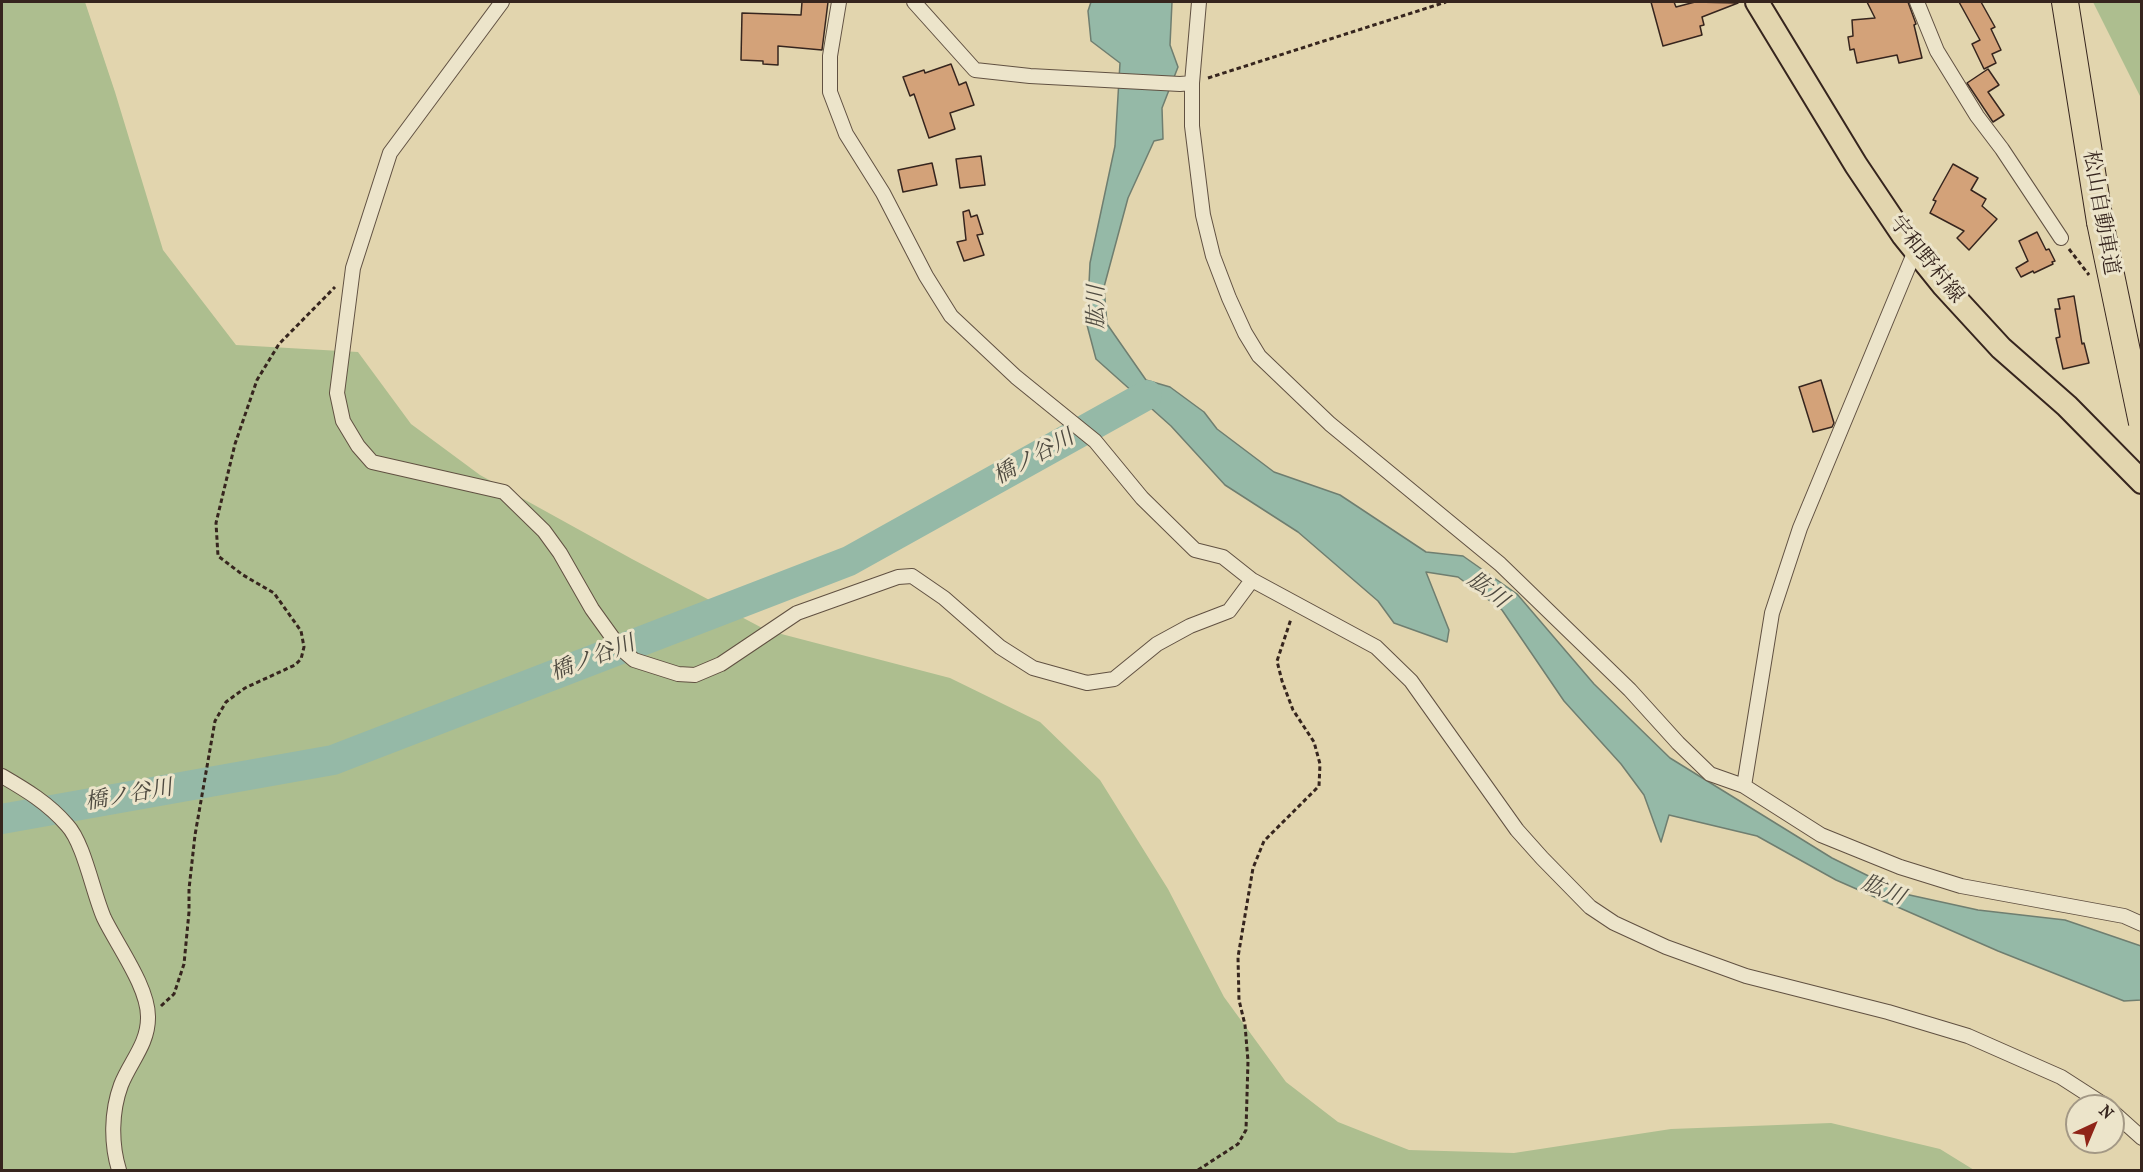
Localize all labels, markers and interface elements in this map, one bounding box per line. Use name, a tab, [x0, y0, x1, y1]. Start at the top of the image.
street label: 松山自動車道	[2077, 149, 2123, 277]
street label: 宇和野村線	[1883, 211, 1969, 309]
water label: 肱川	[1085, 285, 1111, 329]
water label: 橋ノ谷川	[989, 425, 1079, 491]
water label: 肱川	[1461, 567, 1513, 615]
water label: 橋ノ谷川	[547, 631, 639, 687]
water label: 橋ノ谷川	[83, 775, 175, 817]
water label: 肱川	[1858, 870, 1908, 912]
north arrow	[2065, 1094, 2125, 1154]
text: N	[2095, 1101, 2117, 1123]

